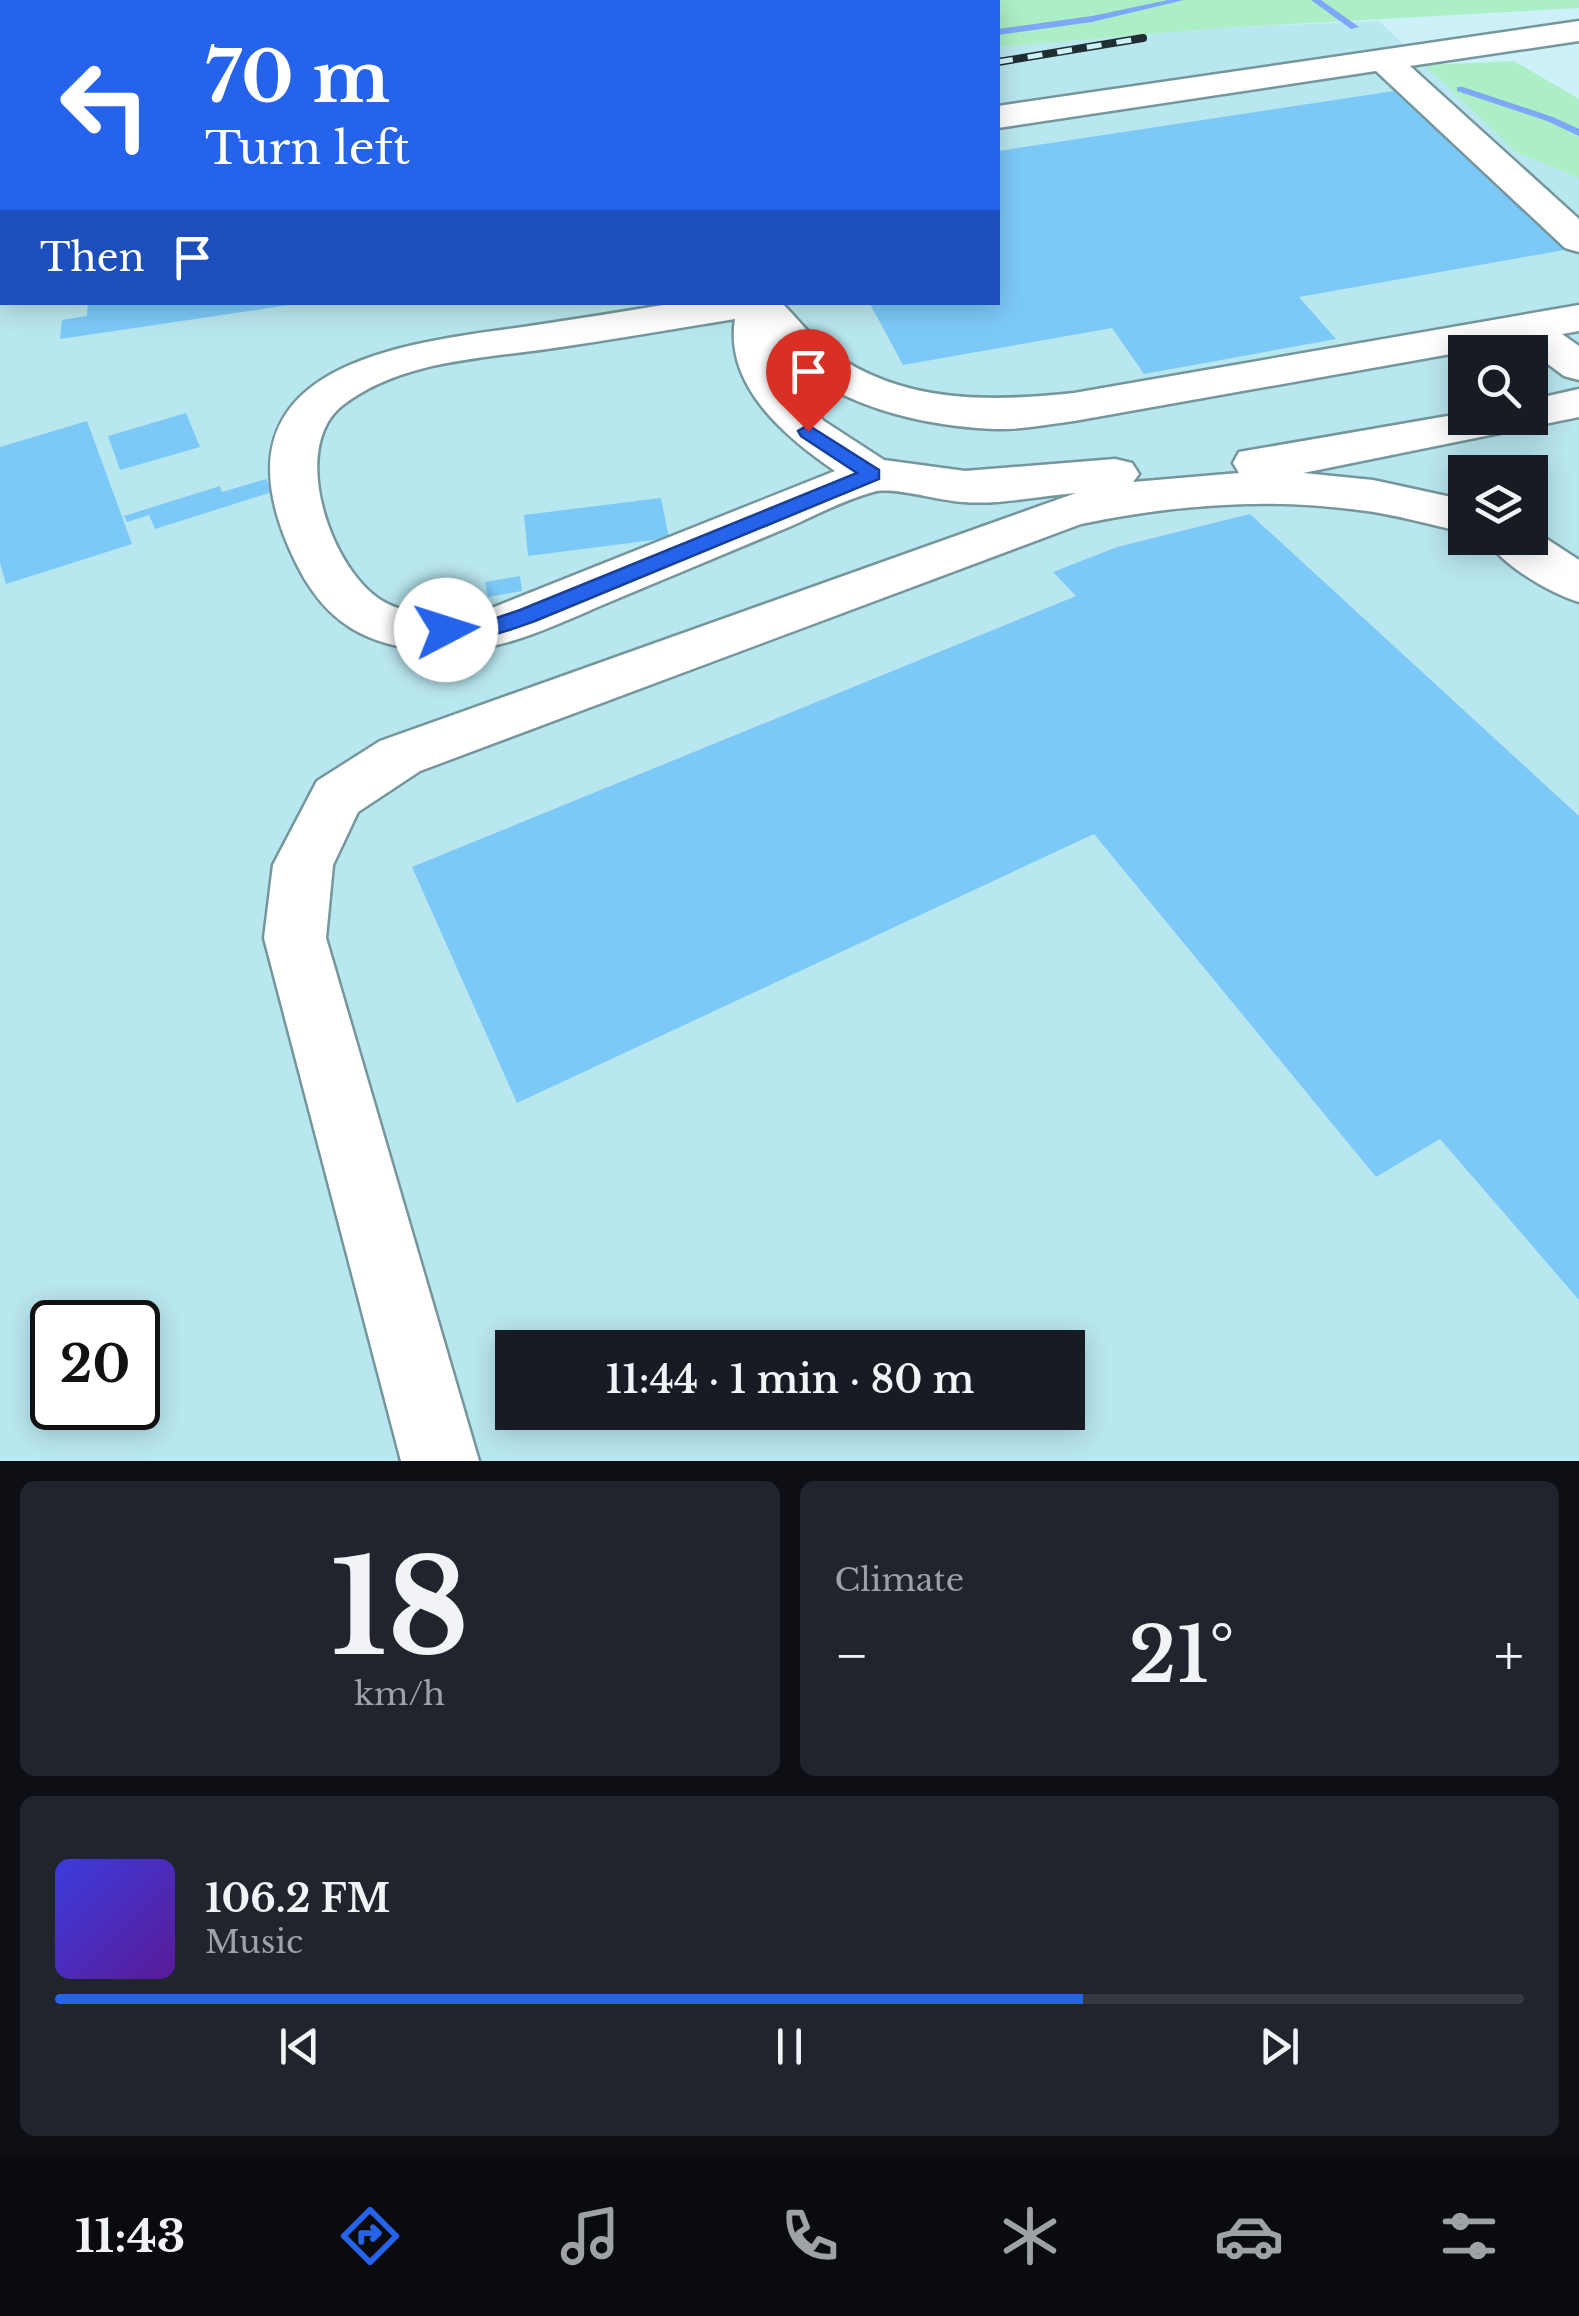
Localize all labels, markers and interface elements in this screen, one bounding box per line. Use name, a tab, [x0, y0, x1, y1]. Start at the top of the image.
text: 70 m	[205, 34, 390, 121]
icon: left	[40, 40, 170, 170]
text: Turn left	[205, 120, 410, 176]
icon: arrive	[165, 230, 220, 285]
text: Then	[40, 234, 145, 281]
pin	[766, 329, 851, 432]
map controls	[1448, 335, 1548, 555]
button: search	[1448, 335, 1548, 435]
icon: arrive	[781, 344, 836, 399]
button: layers	[1448, 455, 1548, 555]
position arrow	[394, 578, 498, 682]
speed limit sign: 20	[30, 1300, 160, 1430]
text: 11:44 · 1 min · 80 m	[605, 1356, 975, 1403]
text: 18	[330, 1528, 469, 1689]
text: Climate	[835, 1560, 964, 1600]
text: 21°	[1128, 1609, 1235, 1702]
text: −	[835, 1622, 869, 1690]
text: +	[1494, 1622, 1524, 1690]
text: km/h	[354, 1674, 445, 1714]
text: 106.2 FM	[205, 1875, 390, 1922]
text: Music	[205, 1922, 303, 1962]
icon: previous	[272, 2019, 327, 2074]
icon: pause	[762, 2019, 817, 2074]
icon: next	[1252, 2019, 1307, 2074]
icon: directions	[335, 2201, 405, 2271]
icon: music	[555, 2201, 625, 2271]
icon: phone	[775, 2201, 845, 2271]
icon: climate	[995, 2201, 1065, 2271]
icon: car	[1214, 2201, 1284, 2271]
icon: filters	[1434, 2201, 1504, 2271]
text: 11:43	[75, 2208, 185, 2264]

